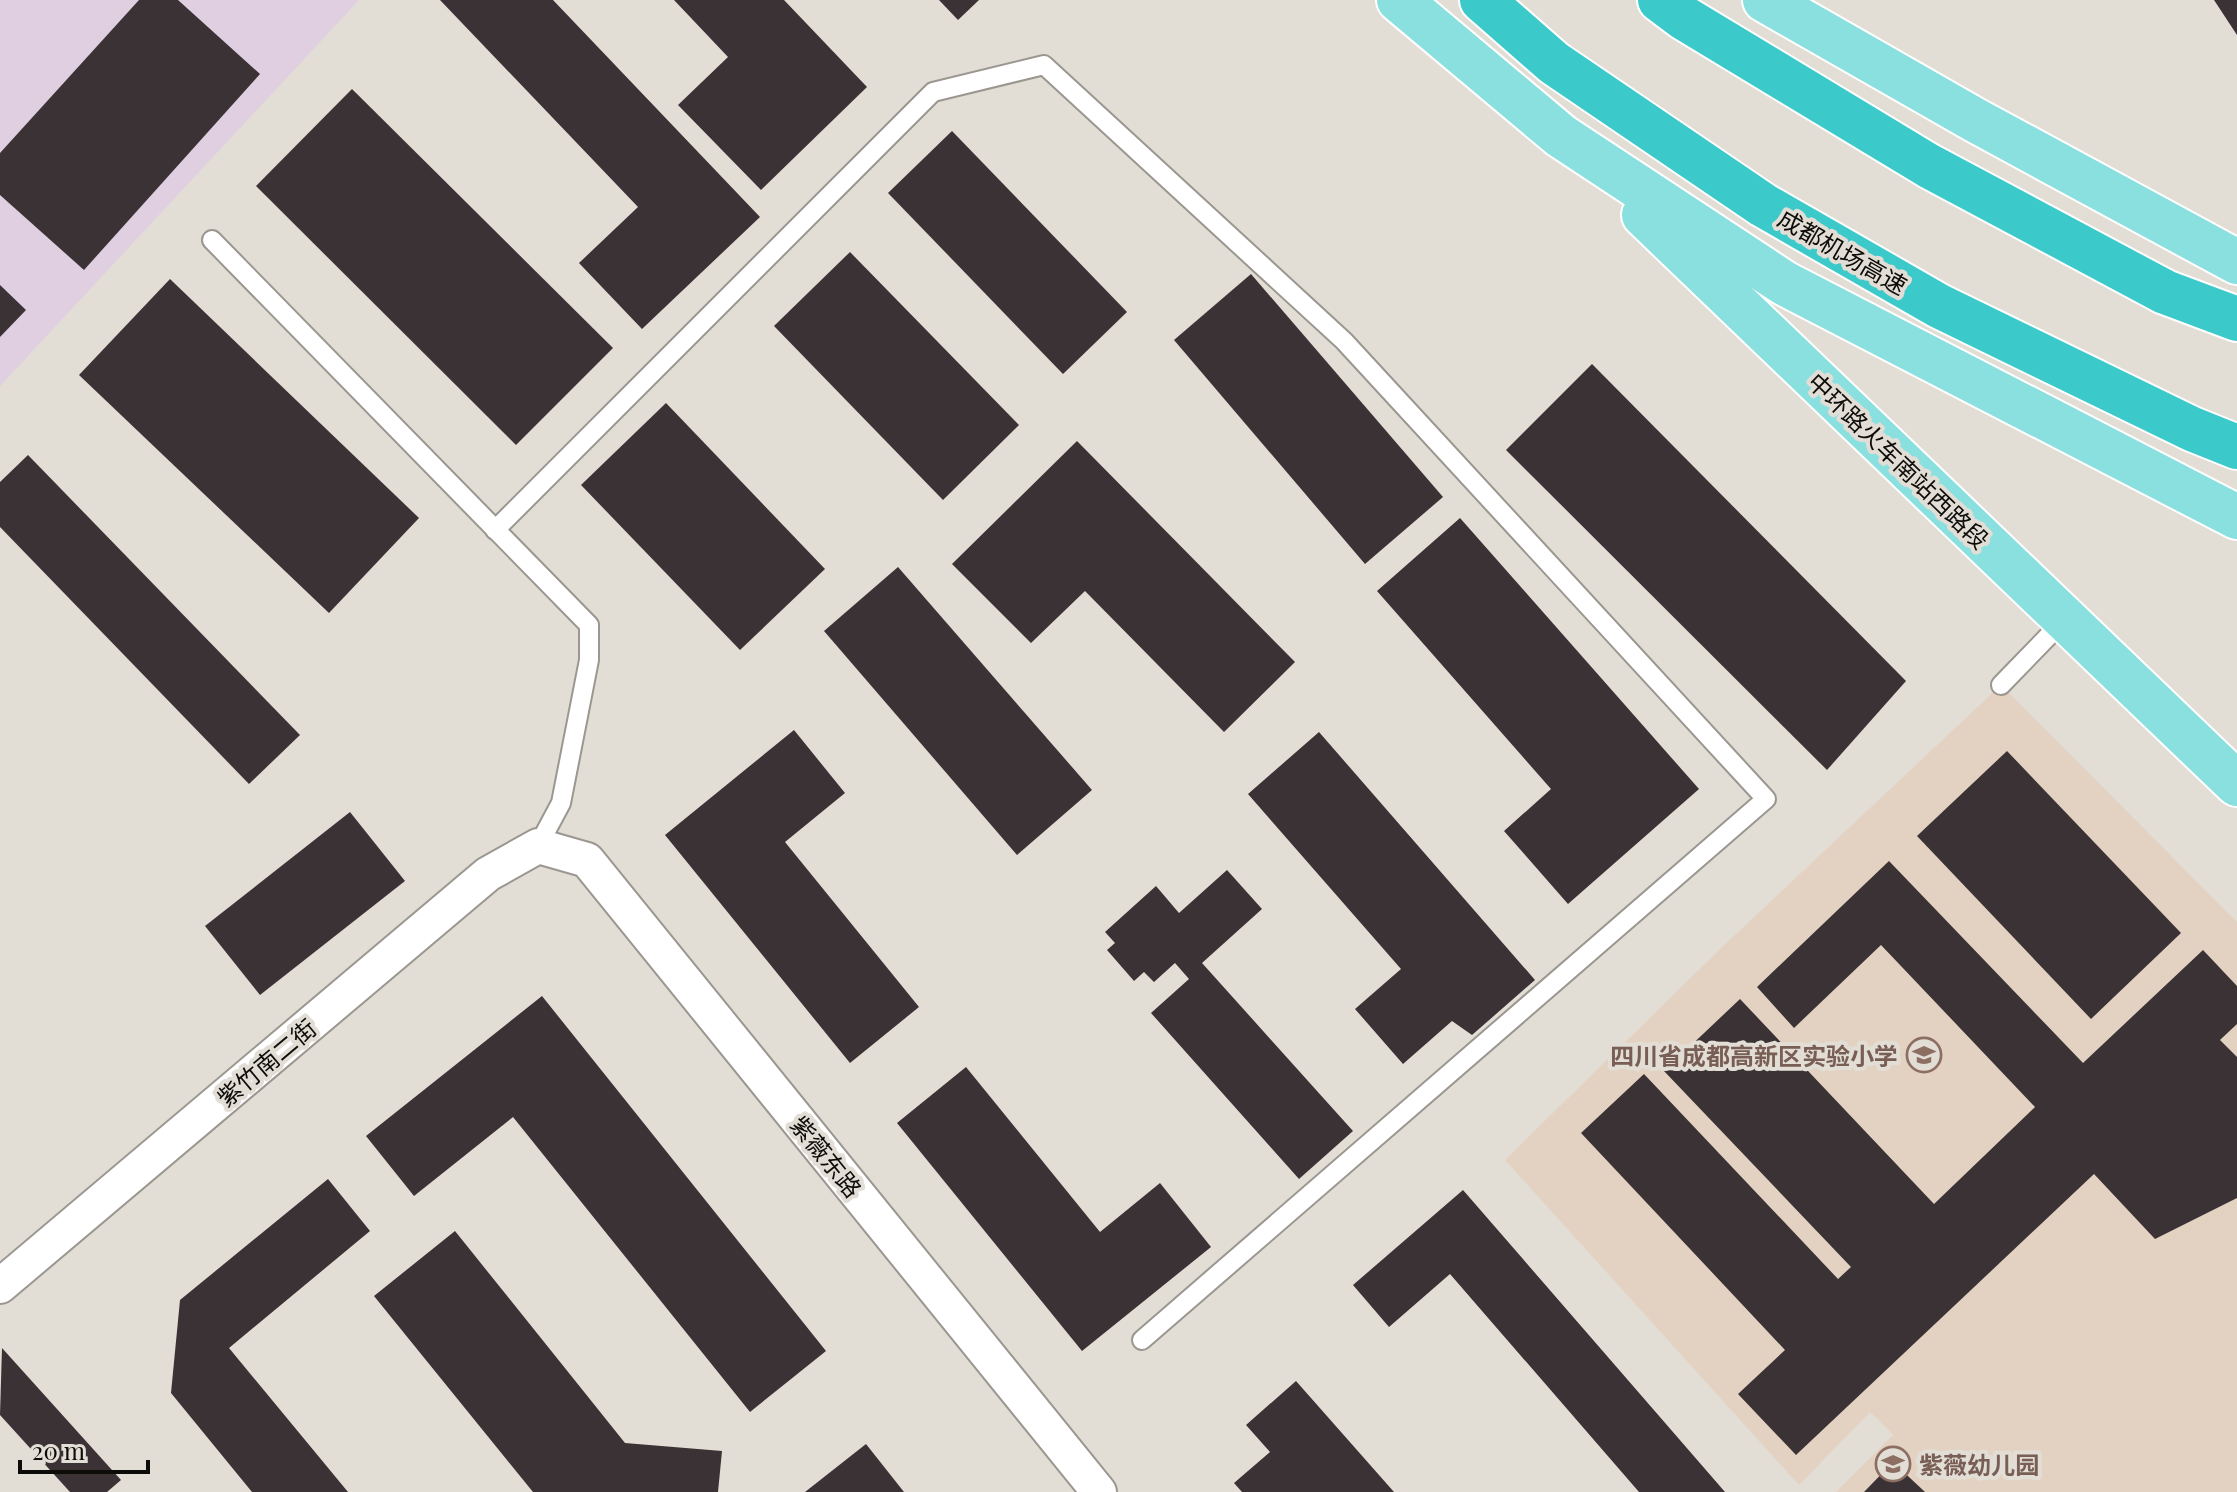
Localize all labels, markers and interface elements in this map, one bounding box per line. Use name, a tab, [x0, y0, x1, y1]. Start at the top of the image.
street label: 成都机场高速	[1773, 201, 1913, 301]
street label: 中环路火车南站西路段	[1802, 365, 1996, 555]
street label: 紫竹南二街	[210, 1011, 322, 1113]
school or university icon: 四川省成都高新区实验小学	[1905, 1036, 1943, 1074]
place label: 四川省成都高新区实验小学	[1610, 1039, 1898, 1071]
street label: 紫薇东路	[784, 1109, 870, 1203]
scale bar	[20, 1424, 148, 1474]
text: 20 m	[32, 1434, 85, 1466]
school or university icon: 紫薇幼儿园	[1874, 1445, 1912, 1483]
place label: 紫薇幼儿园	[1919, 1448, 2039, 1480]

